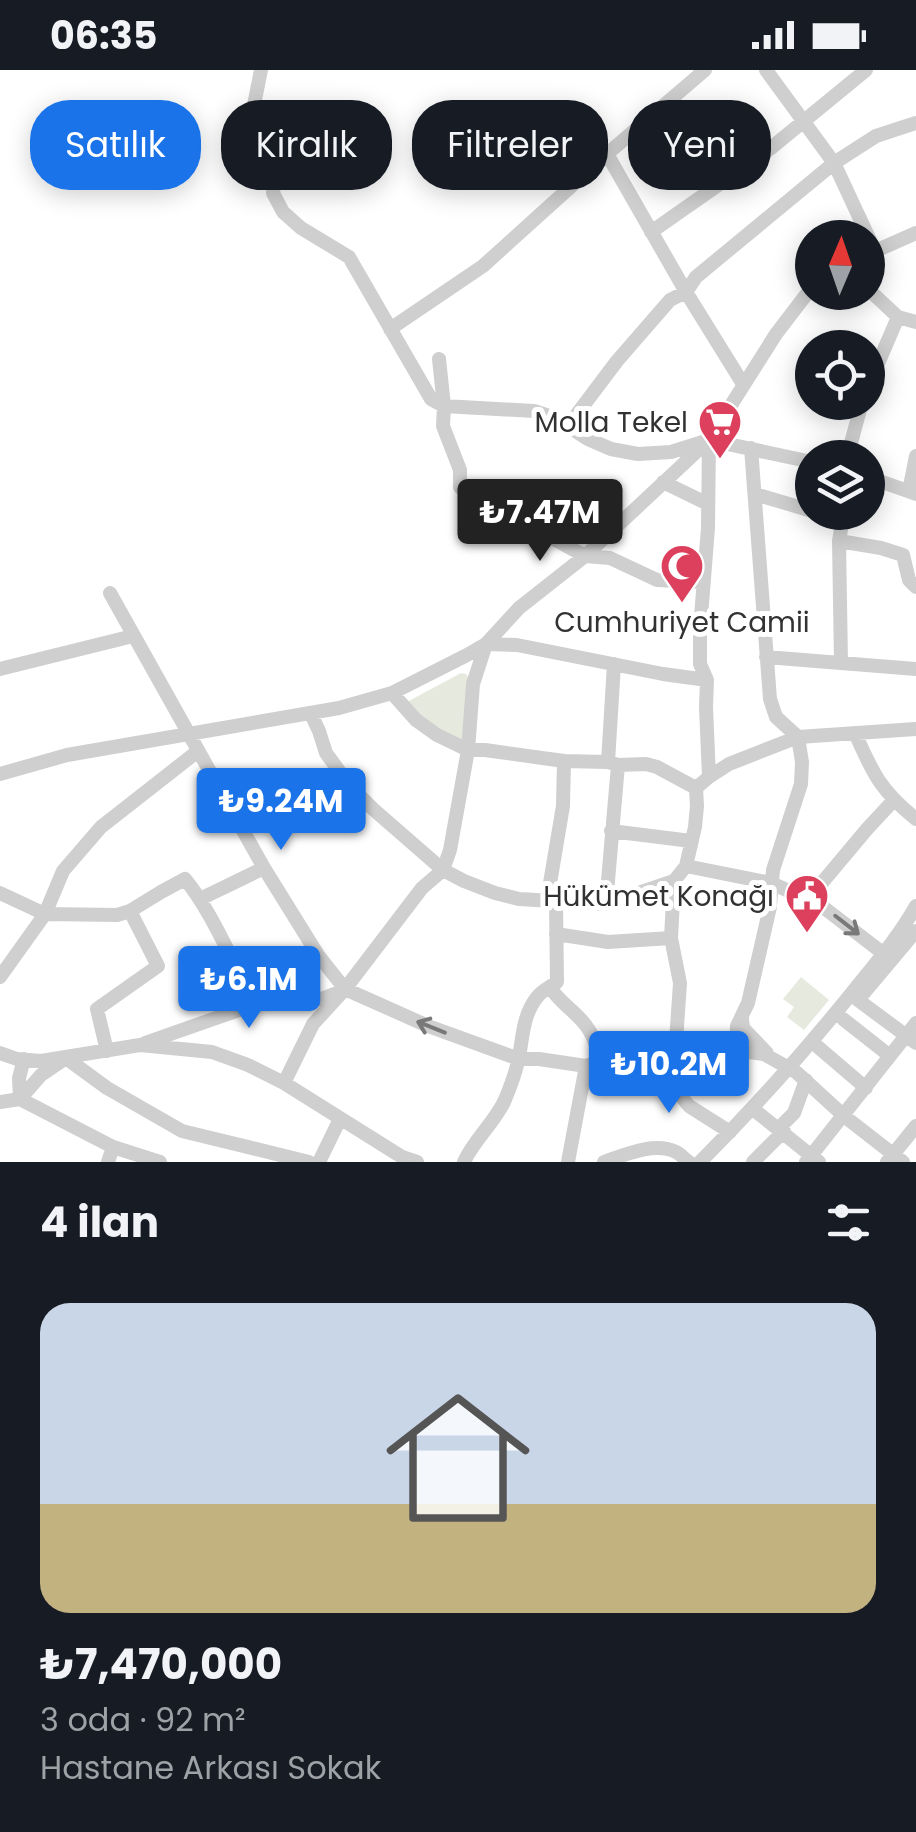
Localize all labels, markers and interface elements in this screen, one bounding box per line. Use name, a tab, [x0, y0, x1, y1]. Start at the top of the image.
text: 06:35	[50, 9, 157, 62]
chip: Satılık	[30, 100, 201, 190]
chip: Kiralık	[221, 100, 392, 190]
chip: Filtreler	[412, 100, 608, 190]
chip: Yeni	[628, 100, 771, 190]
north arrow	[795, 220, 885, 310]
map controls	[795, 220, 885, 530]
button: locate	[795, 330, 885, 420]
supermarket icon: Molla Tekel	[697, 399, 743, 460]
place label: Molla Tekel	[535, 403, 688, 442]
button: layers	[795, 440, 885, 530]
pin: ₺7.47M	[459, 479, 621, 564]
text: ₺7.47M	[480, 489, 601, 534]
mosque icon: Cumhuriyet Camii	[659, 543, 705, 604]
place label: Cumhuriyet Camii	[554, 603, 810, 642]
pin: ₺9.24M	[200, 768, 362, 853]
text: ₺9.24M	[219, 778, 343, 823]
public building icon: Hükümet Konağı	[784, 873, 830, 934]
place label: Hükümet Konağı	[543, 877, 774, 916]
one-way arrow	[833, 914, 860, 935]
pin: ₺6.1M	[179, 946, 319, 1031]
text: ₺6.1M	[200, 956, 298, 1001]
one-way arrow	[416, 1016, 447, 1034]
pin: ₺10.2M	[588, 1031, 750, 1116]
text: ₺10.2M	[611, 1041, 727, 1086]
text: 4 ilan	[40, 1193, 159, 1252]
icon: filters	[821, 1195, 876, 1250]
icon: home	[368, 1368, 548, 1548]
text: ₺7,470,000	[40, 1635, 282, 1694]
text: 3 oda · 92 m²	[40, 1697, 246, 1742]
text: Hastane Arkası Sokak	[40, 1745, 381, 1790]

